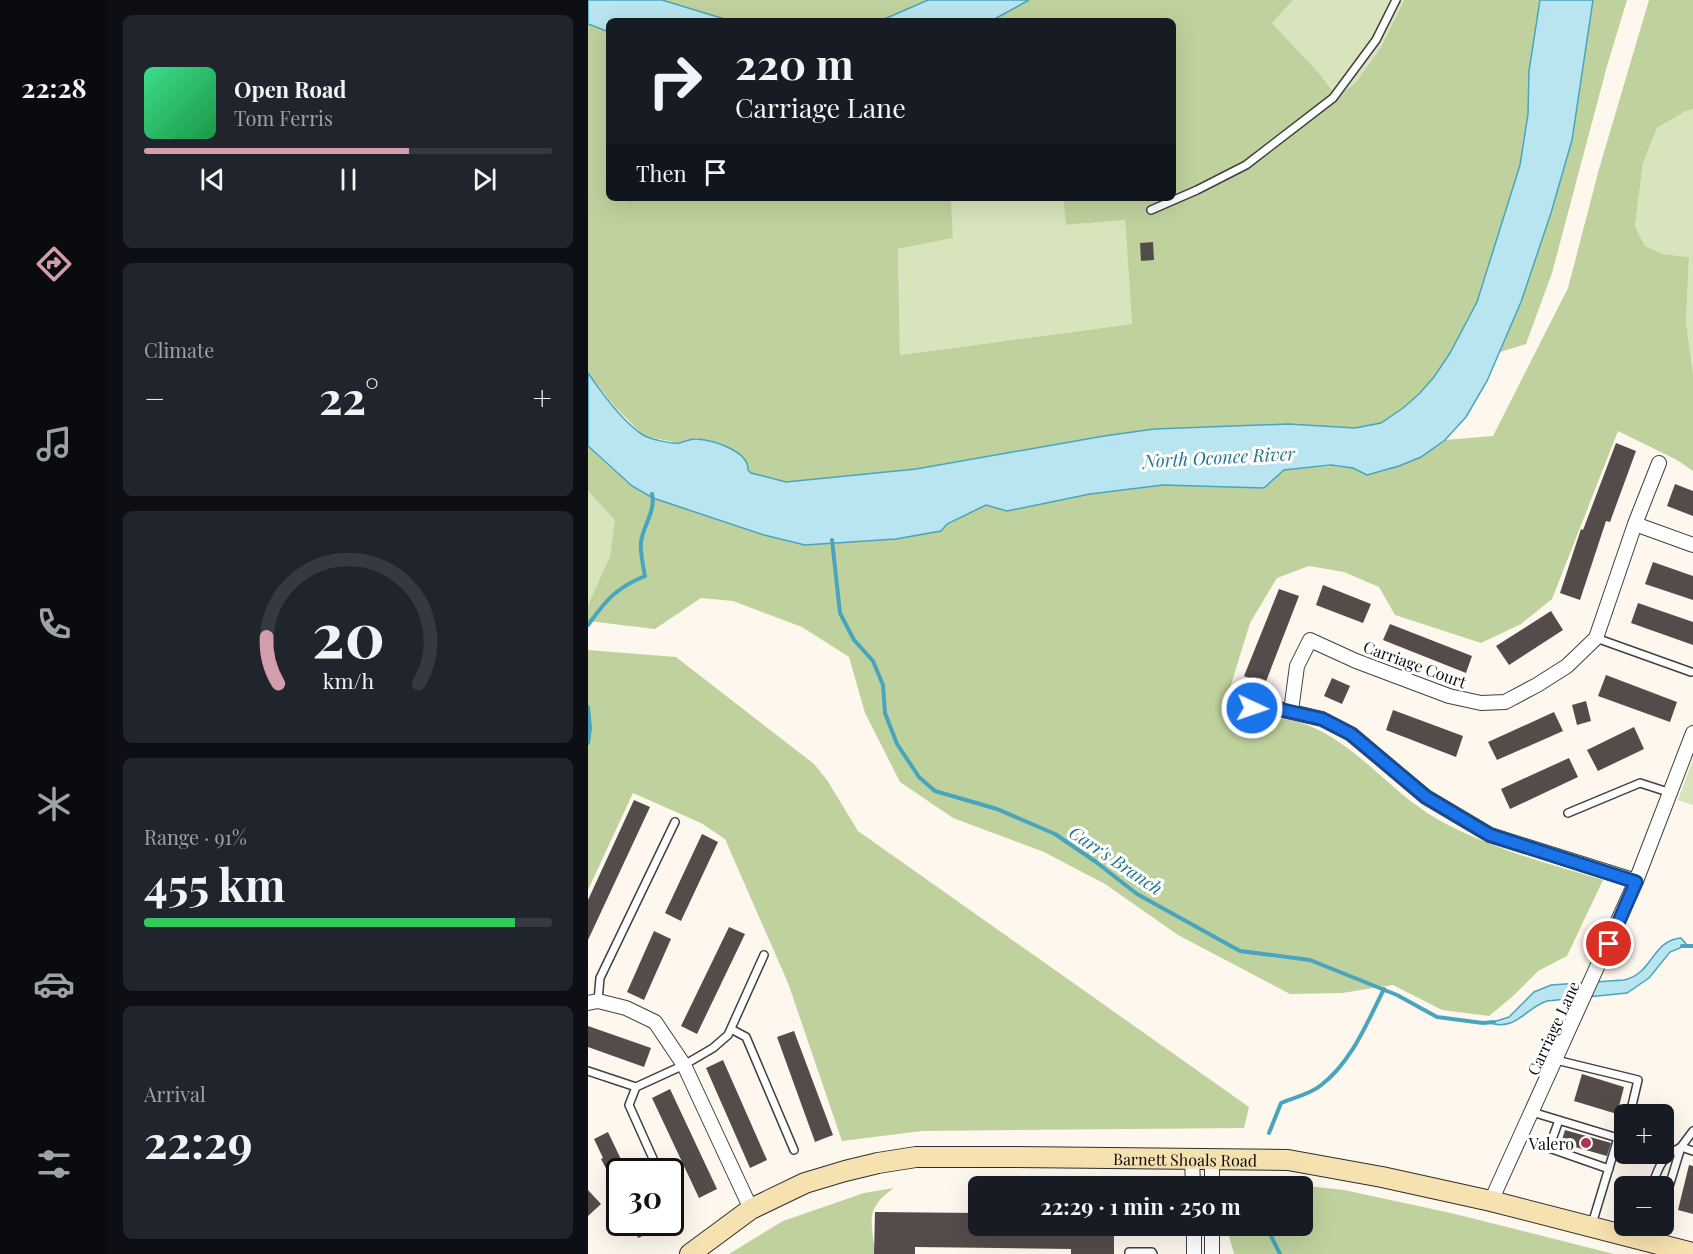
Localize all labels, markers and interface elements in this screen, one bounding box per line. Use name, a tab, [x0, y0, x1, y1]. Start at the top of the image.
text: 220 m	[735, 35, 854, 91]
icon: right	[636, 42, 714, 120]
text: 22:28	[21, 69, 87, 105]
text: Open Road	[234, 74, 346, 104]
text: Carriage Lane	[735, 89, 906, 125]
text: Tom Ferris	[234, 104, 333, 131]
icon: arrive	[699, 156, 732, 189]
text: Then	[636, 158, 687, 188]
icon: previous	[196, 163, 229, 196]
icon: pause	[332, 163, 365, 196]
icon: next	[468, 163, 501, 196]
icon: directions	[33, 243, 75, 285]
text: Climate	[144, 336, 214, 363]
text: 22°	[319, 366, 379, 426]
text: −	[144, 375, 165, 419]
text: +	[533, 375, 552, 419]
icon: music	[33, 423, 75, 465]
water label: North Oconee River	[1140, 441, 1297, 473]
text: 20	[312, 590, 384, 674]
icon: phone	[33, 603, 75, 645]
street label: Carriage Court	[1361, 636, 1470, 692]
text: km/h	[322, 666, 374, 694]
position arrow	[1220, 676, 1284, 740]
icon: climate	[33, 783, 75, 825]
water label: Carr's Branch	[1065, 820, 1167, 900]
text: Range · 91%	[144, 823, 247, 850]
text: 455 km	[144, 853, 285, 913]
pin	[1583, 918, 1634, 969]
icon: arrive	[1592, 927, 1625, 960]
icon: car	[33, 963, 75, 1005]
street label: Carriage Lane	[1522, 978, 1584, 1078]
text: Arrival	[144, 1080, 206, 1107]
map controls	[1614, 1104, 1674, 1236]
button: +	[1614, 1104, 1674, 1164]
text: 22:29	[144, 1110, 253, 1170]
place label: Valero	[1528, 1133, 1574, 1154]
marker: Valero	[1579, 1136, 1593, 1150]
icon: filters	[33, 1143, 75, 1185]
street label: Barnett Shoals Road	[1113, 1148, 1257, 1170]
speed limit sign: 30	[606, 1158, 684, 1236]
button: −	[1614, 1176, 1674, 1236]
text: 22:29 · 1 min · 250 m	[1040, 1191, 1241, 1221]

